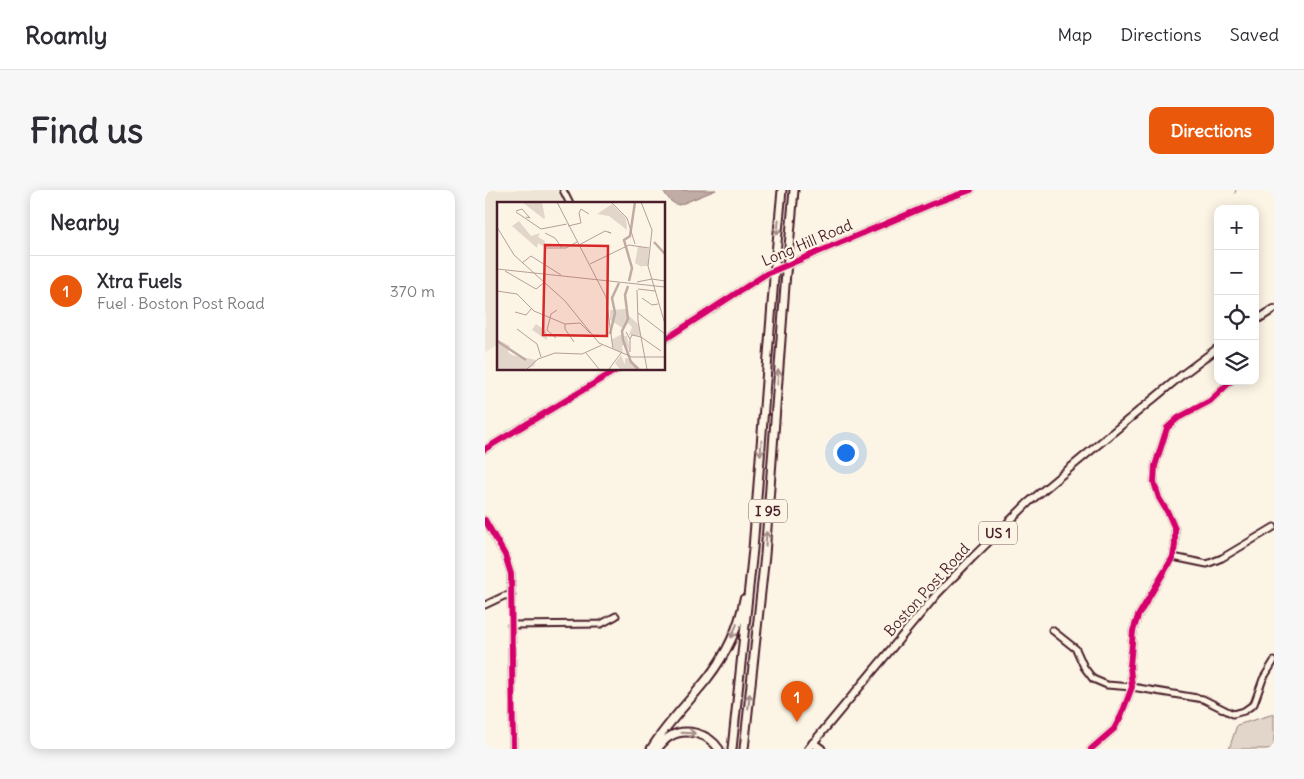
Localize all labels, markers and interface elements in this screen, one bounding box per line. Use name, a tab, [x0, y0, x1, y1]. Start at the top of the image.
text: Roamly	[25, 20, 107, 50]
text: Map	[1057, 23, 1092, 46]
text: Directions	[1120, 23, 1202, 46]
text: Saved	[1230, 23, 1279, 46]
button: Directions	[1149, 107, 1274, 154]
text: Find us	[30, 108, 143, 152]
inset map	[497, 202, 665, 370]
map controls	[1214, 205, 1259, 385]
button: +	[1214, 205, 1259, 250]
text: Nearby	[50, 209, 120, 236]
street label: Long Hill Road	[759, 215, 855, 270]
one-way arrow	[774, 219, 783, 235]
button: −	[1214, 250, 1259, 295]
text: Xtra Fuels	[97, 269, 182, 293]
text: 1	[63, 281, 69, 301]
text: 370 m	[390, 281, 435, 301]
text: Fuel · Boston Post Road	[97, 293, 265, 313]
button: locate	[1214, 295, 1259, 340]
button: layers	[1214, 340, 1259, 385]
one-way arrow	[774, 369, 783, 385]
one-way arrow	[756, 440, 766, 456]
your location	[833, 440, 859, 466]
road number: I 95	[749, 500, 787, 522]
road number: US 1	[979, 522, 1017, 544]
one-way arrow	[761, 531, 771, 547]
street label: Boston Post Road	[880, 539, 973, 640]
one-way arrow	[729, 623, 739, 638]
pin: 1	[781, 681, 813, 722]
one-way arrow	[744, 693, 754, 709]
one-way arrow	[680, 728, 696, 738]

